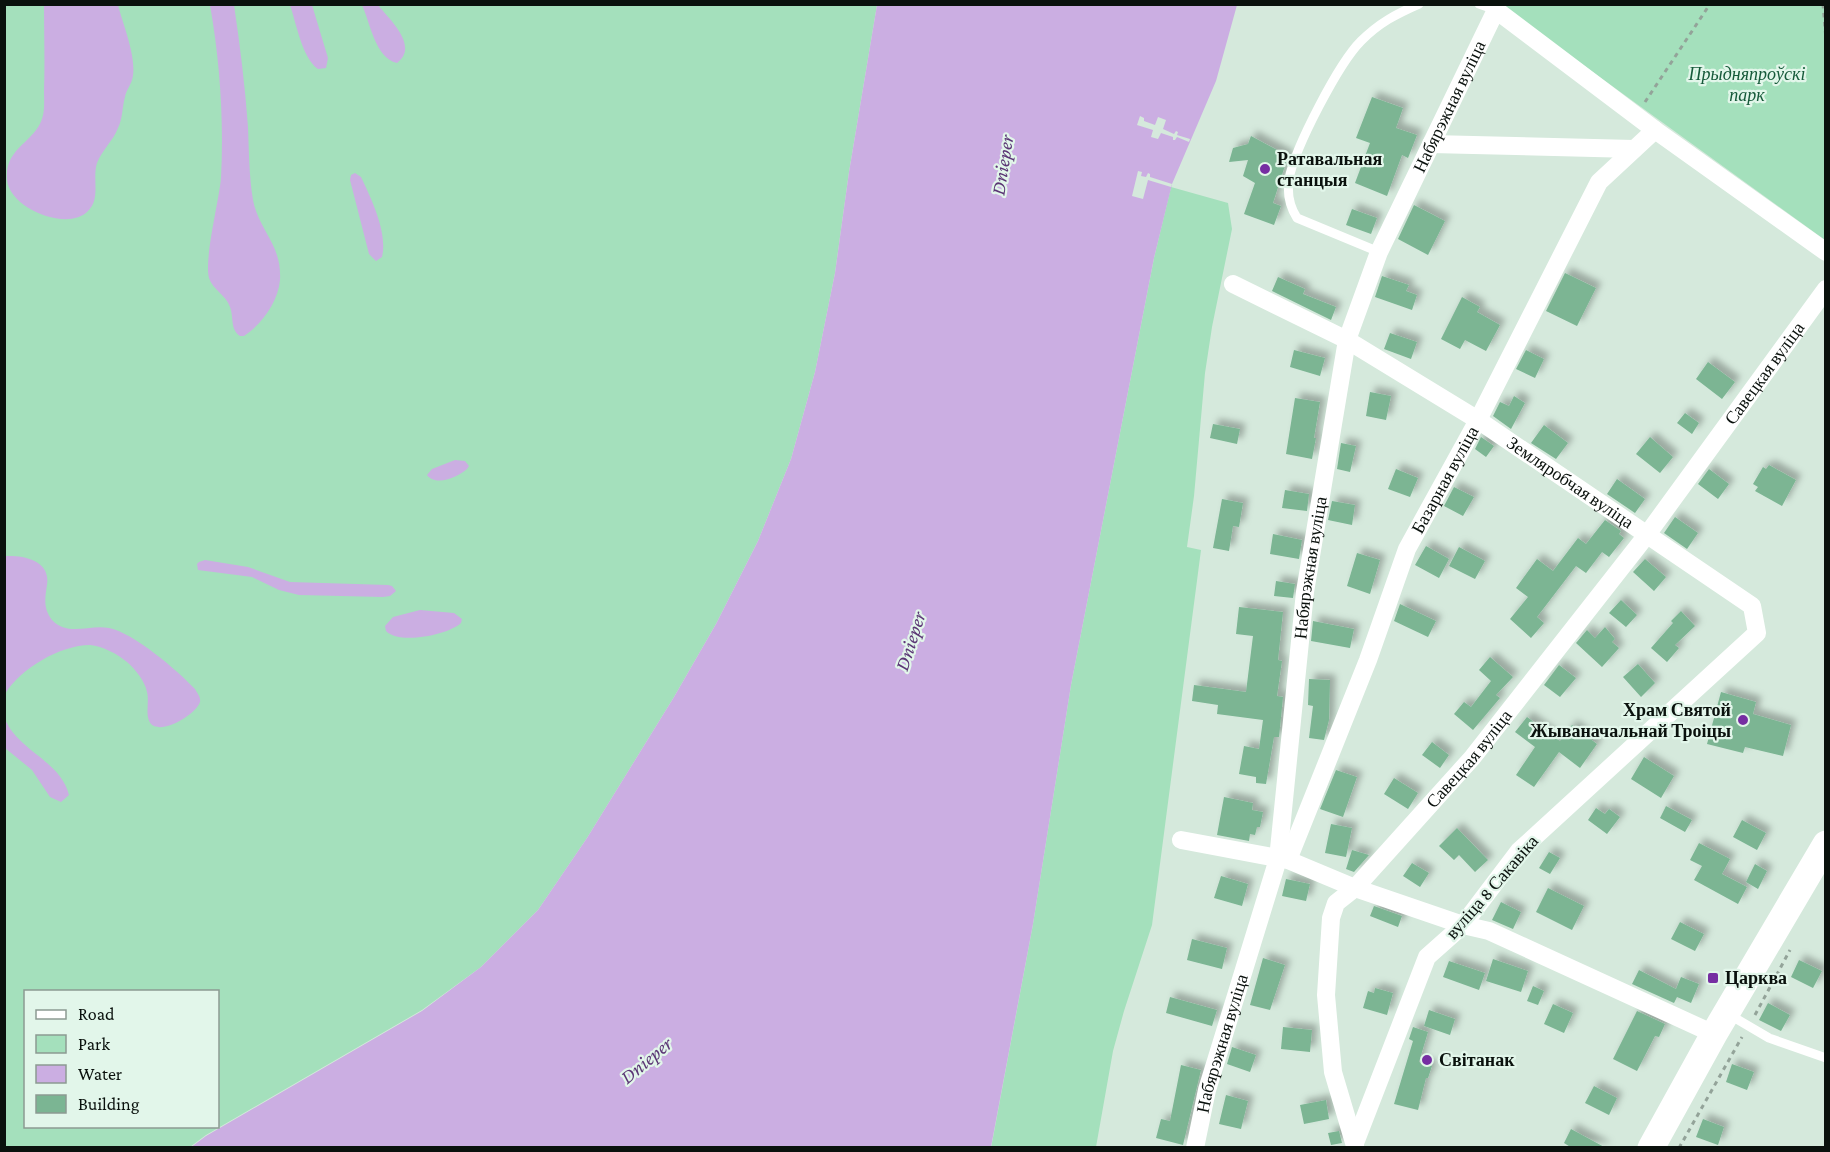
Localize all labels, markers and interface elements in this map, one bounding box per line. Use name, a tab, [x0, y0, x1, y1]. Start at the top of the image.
street label: Набярэжная вуліца	[1409, 37, 1490, 176]
park label: Прыдняпроўскі парк	[1688, 64, 1806, 105]
water label: Dnieper	[986, 132, 1019, 197]
place label: Ратавальная станцыя	[1277, 149, 1382, 190]
marker: Ратавальная станцыя	[1258, 162, 1272, 176]
street label: Савецкая вуліца	[1721, 318, 1809, 428]
street label: Базарная вуліца	[1407, 423, 1483, 537]
street label: Земляробчая вуліца	[1503, 433, 1637, 533]
street label: Набярэжная вуліца	[1290, 495, 1331, 640]
water label: Dnieper	[890, 608, 931, 673]
place label: Храм Святой Жываначальнай Троіцы	[1530, 700, 1731, 741]
street label: Савецкая вуліца	[1422, 706, 1516, 812]
marker: Храм Святой Жываначальнай Троіцы	[1736, 713, 1750, 727]
street label: вуліца 8 Сакавіка	[1442, 831, 1542, 943]
place label: Царква	[1725, 968, 1787, 988]
marker: Царква	[1706, 971, 1720, 985]
street label: Набярэжная вуліца	[1193, 972, 1252, 1115]
legend	[24, 990, 219, 1128]
text: Road	[78, 1004, 115, 1024]
water label: Dnieper	[616, 1031, 678, 1089]
text: Park	[78, 1034, 110, 1054]
place label: Світанак	[1439, 1050, 1515, 1070]
marker: Світанак	[1420, 1053, 1434, 1067]
text: Water	[78, 1064, 123, 1084]
text: Building	[78, 1094, 140, 1114]

